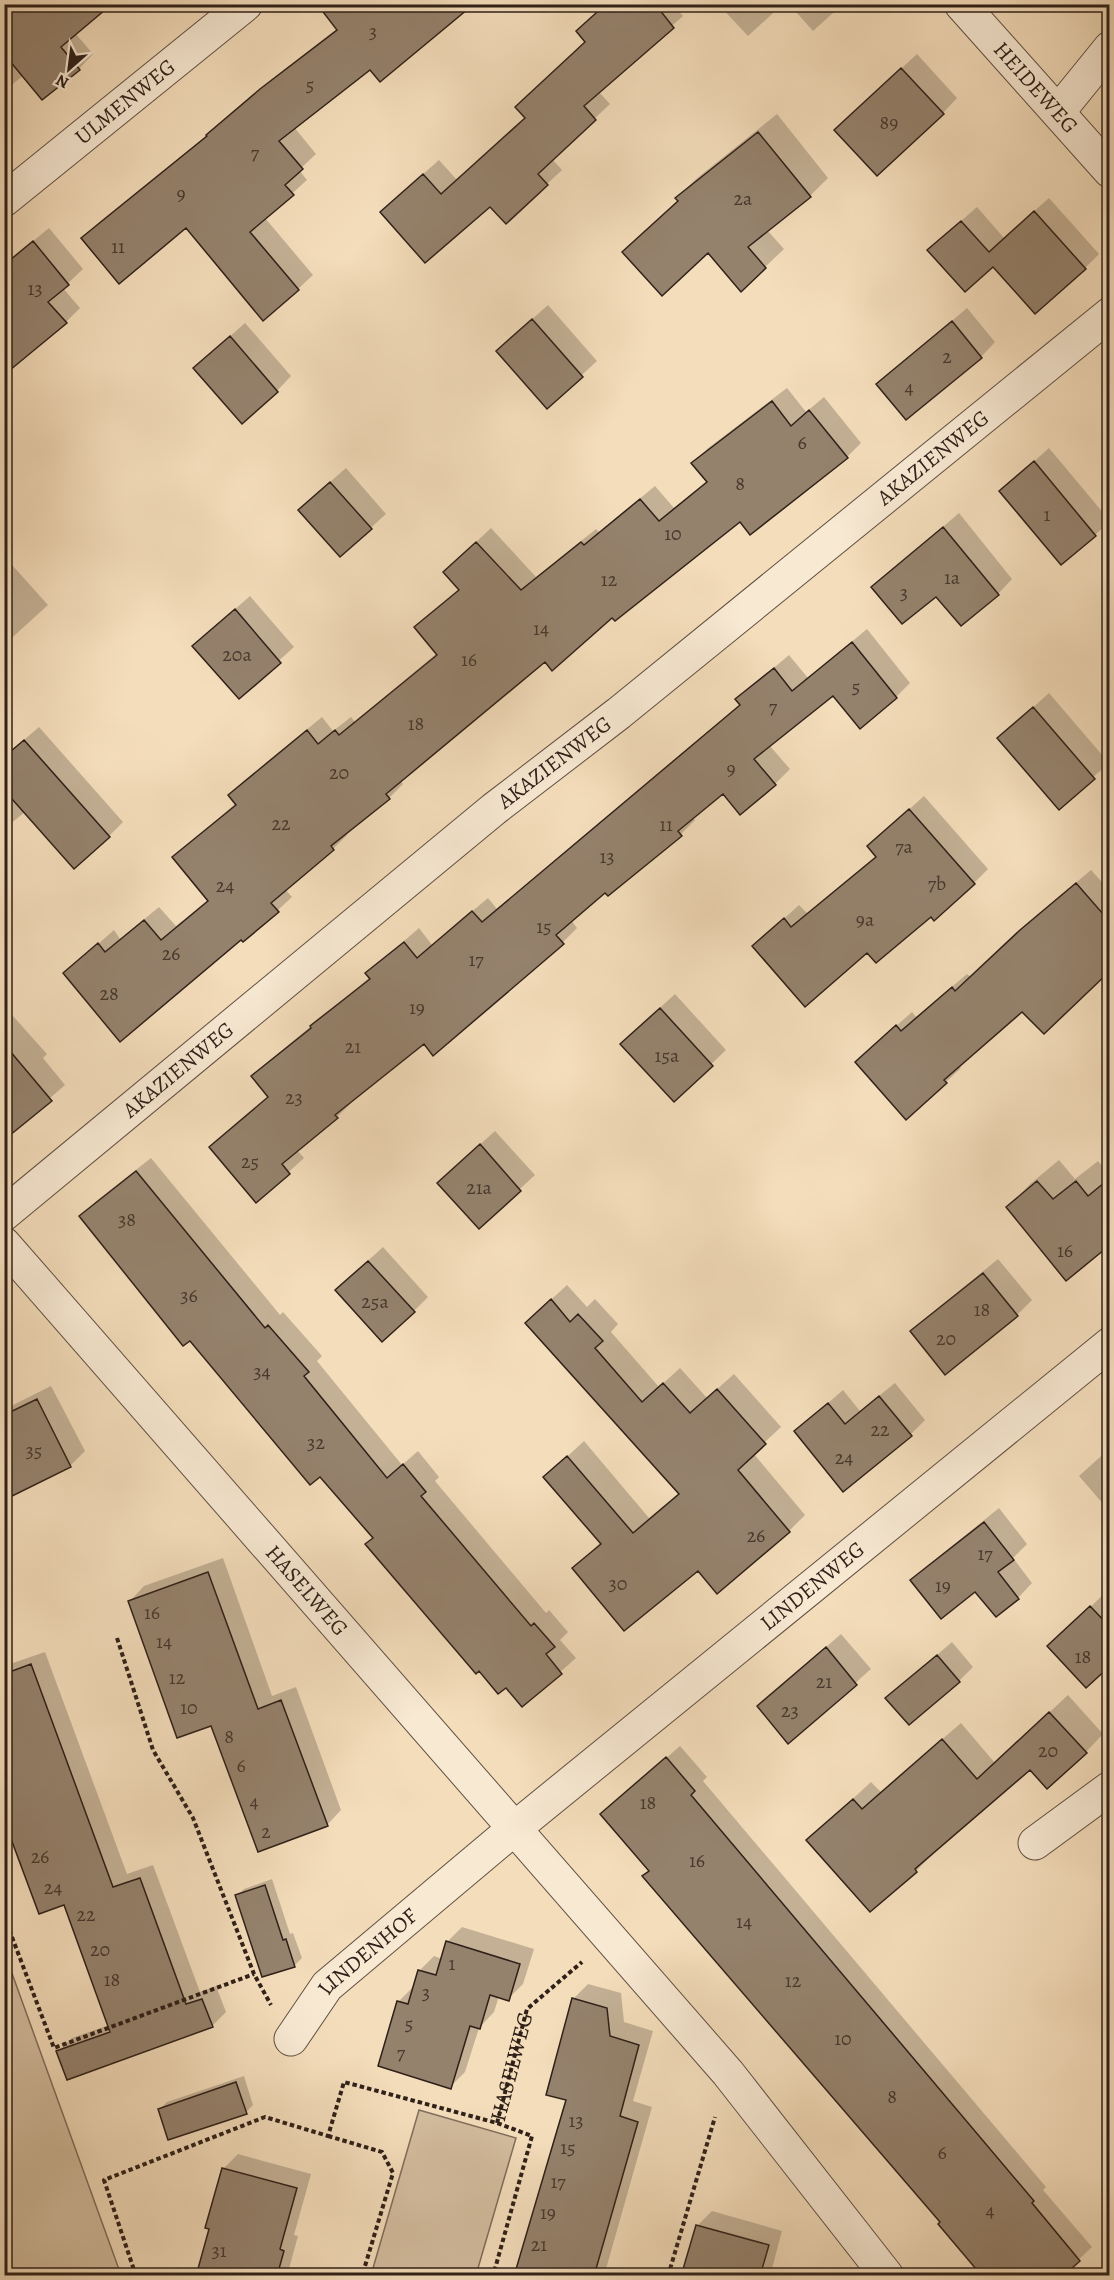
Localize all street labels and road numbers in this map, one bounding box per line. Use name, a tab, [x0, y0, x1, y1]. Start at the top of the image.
street label: HEIDEWEG	[986, 35, 1085, 140]
street label: ULMENWEG	[69, 52, 182, 152]
street label: AKAZIENWEG	[870, 403, 995, 513]
street label: AKAZIENWEG	[491, 709, 618, 817]
street label: AKAZIENWEG	[115, 1015, 240, 1126]
street label: LINDENWEG	[754, 1535, 871, 1638]
street label: HASELWEG	[258, 1538, 355, 1643]
street label: LINDENHOF	[310, 1901, 424, 2001]
street label: HASELWEG	[483, 2009, 541, 2125]

